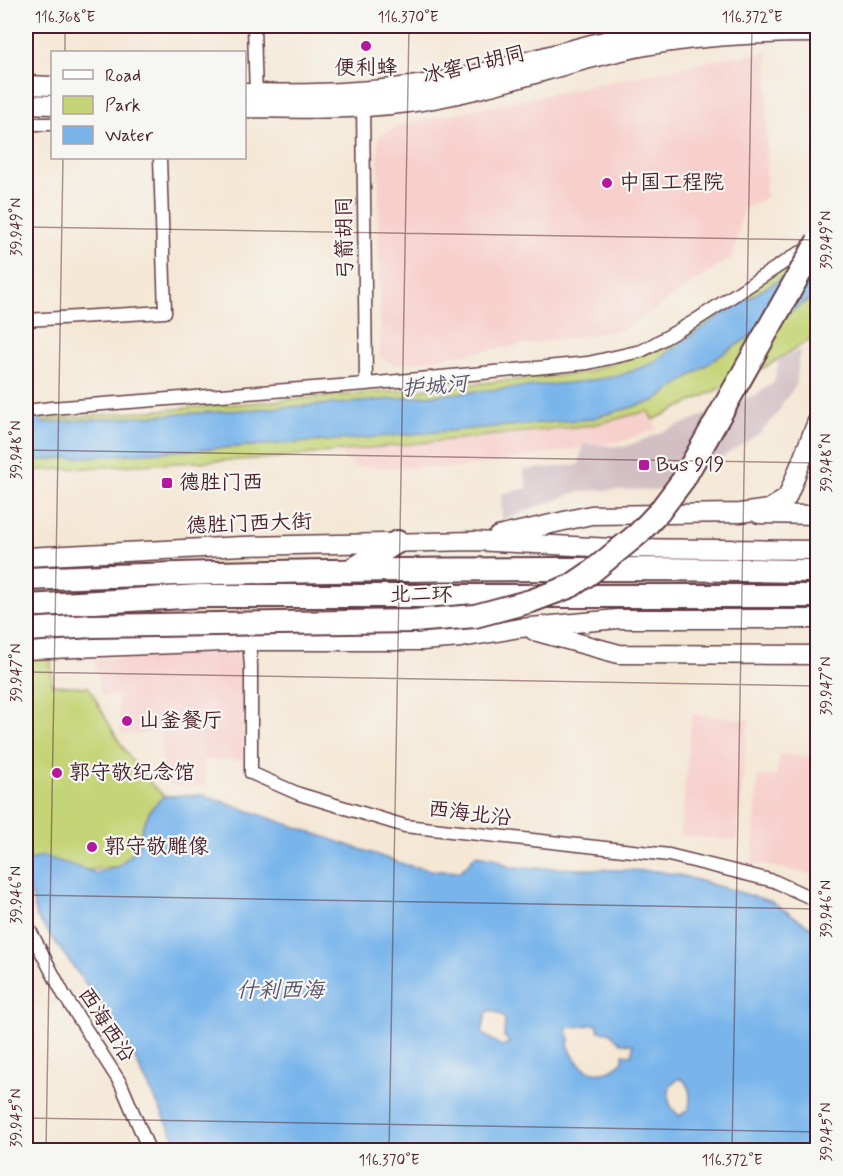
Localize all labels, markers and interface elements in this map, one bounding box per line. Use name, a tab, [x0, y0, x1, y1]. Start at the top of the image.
text: 116.368°E	[35, 8, 96, 28]
text: 116.370°E	[378, 8, 439, 28]
text: 116.372°E	[722, 8, 783, 28]
marker: 便利蜂	[359, 39, 373, 53]
street label: 冰窖口胡同	[420, 40, 528, 90]
legend	[51, 51, 246, 159]
place label: 便利蜂	[335, 54, 398, 82]
text: Road	[105, 64, 141, 88]
text: Park	[105, 94, 141, 118]
text: Water	[105, 124, 154, 148]
place label: 中国工程院	[619, 169, 724, 197]
marker: 中国工程院	[600, 176, 614, 190]
street label: 弓箭胡同	[330, 196, 360, 280]
text: 39.949°N	[7, 198, 27, 256]
text: 39.949°N	[817, 211, 837, 269]
water label: 护城河	[401, 370, 472, 404]
text: 39.948°N	[7, 421, 27, 479]
text: 39.948°N	[817, 434, 837, 492]
place label: Bus 919	[656, 451, 725, 479]
marker: Bus 919	[637, 458, 651, 472]
place label: 德胜门西	[179, 469, 263, 497]
marker: 德胜门西	[160, 476, 174, 490]
street label: 德胜门西大街	[186, 508, 312, 540]
street label: 北二环	[390, 581, 453, 609]
text: 39.947°N	[7, 643, 27, 703]
text: 39.947°N	[817, 656, 837, 716]
place label: 山釜餐厅	[139, 707, 223, 735]
marker: 山釜餐厅	[120, 714, 134, 728]
place label: 郭守敬纪念馆	[69, 759, 195, 787]
marker: 郭守敬纪念馆	[50, 766, 64, 780]
street label: 西海北沿	[427, 795, 513, 833]
place label: 郭守敬雕像	[104, 833, 209, 861]
marker: 郭守敬雕像	[85, 840, 99, 854]
text: 39.946°N	[7, 866, 27, 924]
text: 39.946°N	[817, 880, 837, 938]
water label: 什刹西海	[236, 977, 326, 1005]
street label: 西海西沿	[71, 982, 141, 1068]
text: 39.945°N	[7, 1088, 27, 1148]
text: 39.945°N	[817, 1102, 837, 1162]
text: 116.370°E	[359, 1151, 420, 1171]
text: 116.372°E	[702, 1151, 763, 1171]

